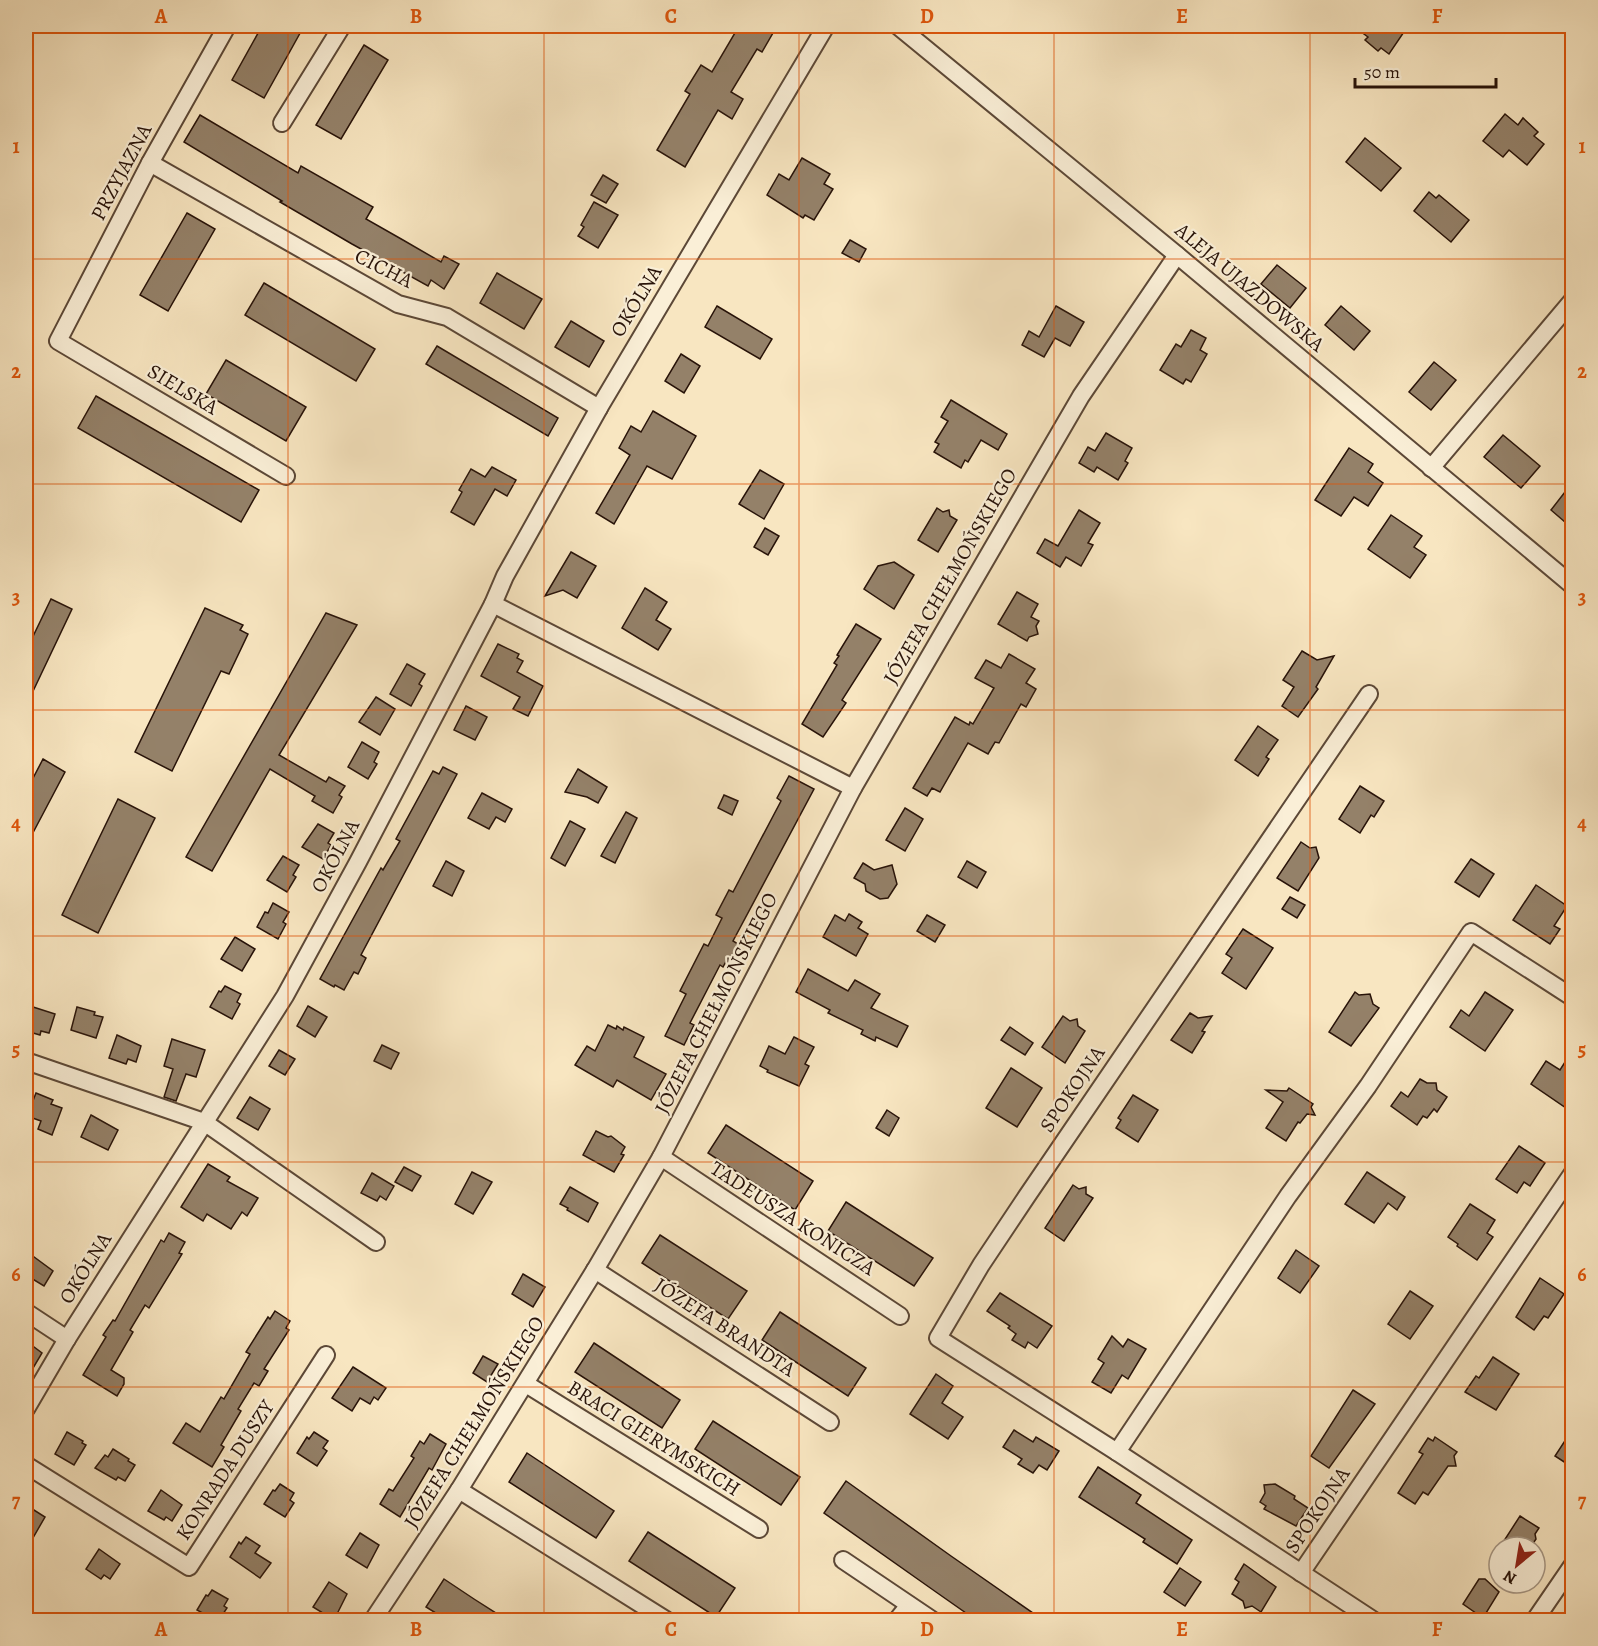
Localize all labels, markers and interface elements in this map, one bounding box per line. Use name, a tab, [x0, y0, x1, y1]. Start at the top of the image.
text: A	[154, 3, 168, 30]
text: B	[410, 3, 422, 30]
text: C	[665, 3, 677, 30]
text: D	[920, 3, 934, 30]
text: E	[1176, 3, 1188, 30]
text: F	[1432, 3, 1443, 30]
scale bar	[1355, 51, 1496, 89]
text: 50 m	[1364, 60, 1400, 84]
street label: PRZYJAZNA	[84, 118, 158, 225]
text: 1	[12, 133, 20, 160]
text: 1	[1578, 133, 1586, 160]
street label: ALEJA UJAZDOWSKA	[1168, 215, 1331, 358]
street label: CICHA	[350, 242, 419, 295]
street label: OKÓLNA	[604, 259, 669, 342]
street label: SIELSKA	[142, 357, 224, 421]
text: 2	[11, 358, 21, 385]
text: 2	[1577, 358, 1587, 385]
street label: JÓZEFA CHEŁMOŃSKIEGO	[877, 463, 1023, 689]
text: 3	[12, 584, 20, 611]
text: 3	[1578, 584, 1586, 611]
text: 4	[11, 810, 21, 837]
text: 4	[1577, 810, 1587, 837]
street label: OKÓLNA	[304, 814, 366, 898]
street label: JÓZEFA CHEŁMOŃSKIEGO	[648, 887, 784, 1119]
text: 5	[12, 1036, 20, 1063]
text: 5	[1578, 1036, 1586, 1063]
street label: SPOKOJNA	[1033, 1040, 1112, 1138]
street label: TADEUSZA KONICZA	[705, 1154, 882, 1282]
street label: OKÓLNA	[52, 1226, 118, 1309]
text: 6	[11, 1261, 21, 1288]
text: 6	[1577, 1261, 1587, 1288]
street label: JÓZEFA BRANDTA	[649, 1271, 802, 1384]
street label: JÓZEFA CHEŁMOŃSKIEGO	[397, 1311, 551, 1533]
street label: BRACI GIERYMSKICH	[562, 1373, 746, 1503]
street label: KONRADA DUSZY	[169, 1394, 281, 1546]
street label: SPOKOJNA	[1278, 1461, 1357, 1559]
text: 7	[12, 1487, 21, 1514]
text: 7	[1578, 1487, 1587, 1514]
north arrow	[1487, 1535, 1547, 1595]
text: N	[1499, 1565, 1521, 1590]
text: A	[154, 1616, 168, 1643]
text: B	[410, 1616, 422, 1643]
text: C	[665, 1616, 677, 1643]
text: D	[920, 1616, 934, 1643]
text: E	[1176, 1616, 1188, 1643]
text: F	[1432, 1616, 1443, 1643]

